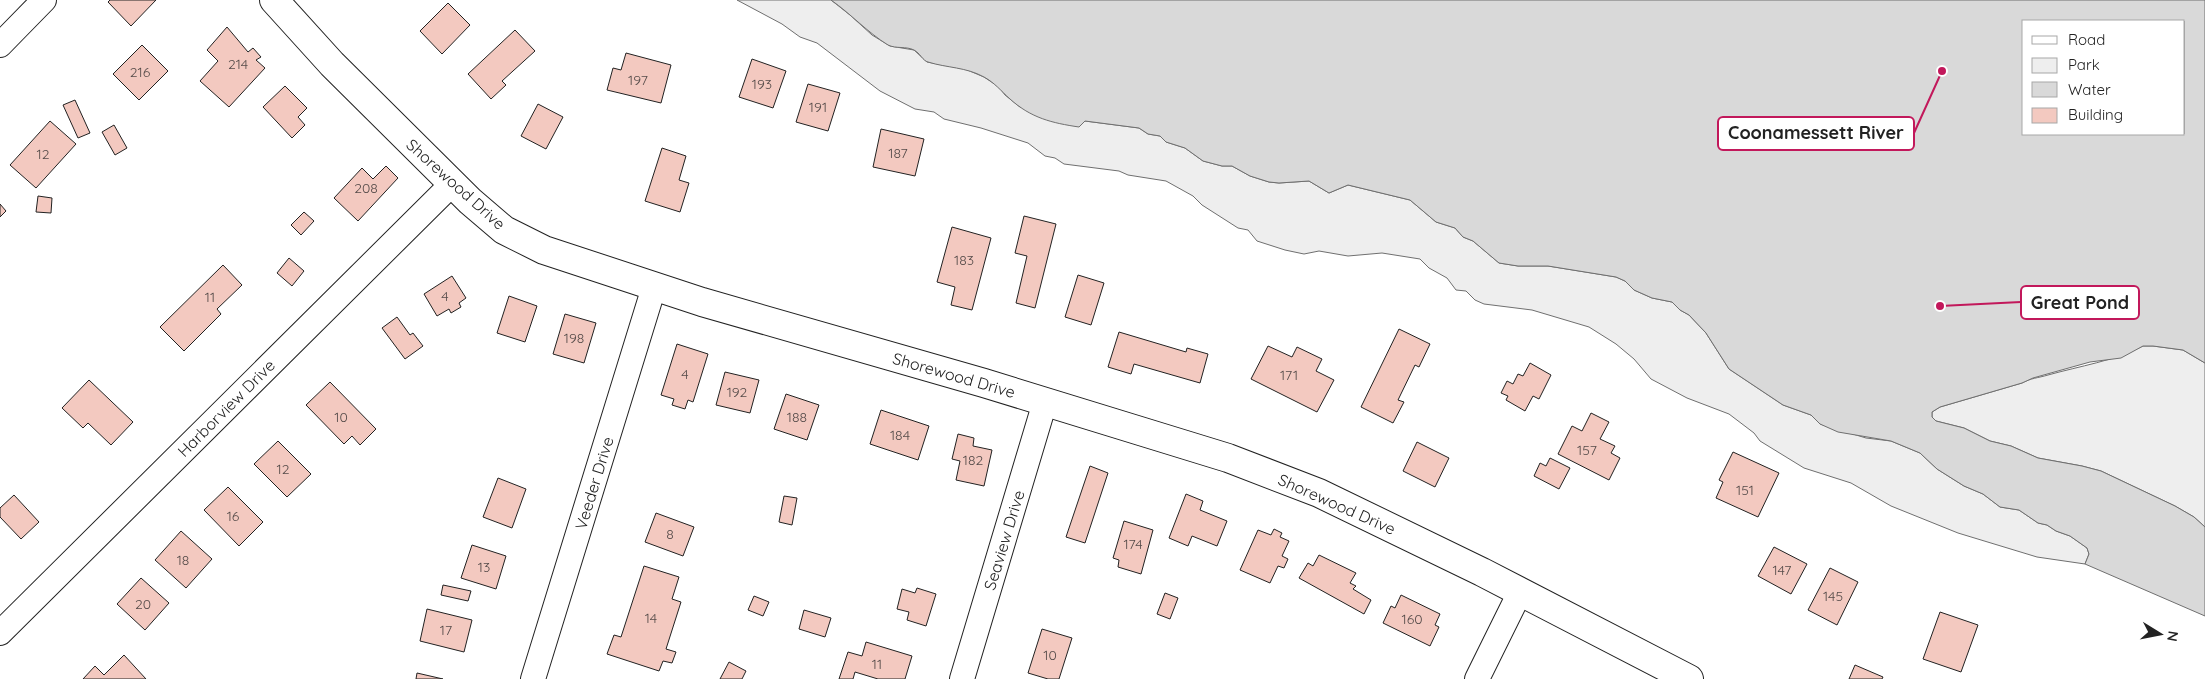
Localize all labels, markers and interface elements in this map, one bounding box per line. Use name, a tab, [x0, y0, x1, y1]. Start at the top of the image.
legend	[2022, 20, 2185, 135]
text: Road	[2068, 30, 2105, 49]
house number: 214	[228, 55, 248, 73]
text: Park	[2068, 55, 2100, 74]
house number: 216	[130, 63, 151, 81]
house number: 197	[628, 71, 648, 89]
house number: 193	[752, 75, 772, 93]
text: Water	[2068, 80, 2111, 99]
house number: 191	[809, 98, 827, 116]
text: Building	[2068, 105, 2123, 124]
callout: Coonamessett River	[1718, 117, 1914, 150]
text: Coonamessett River	[1728, 121, 1904, 144]
street label: Shorewood Drive	[402, 134, 510, 234]
house number: 187	[888, 144, 908, 162]
house number: 12	[37, 145, 50, 163]
house number: 208	[354, 179, 378, 197]
house number: 183	[954, 251, 974, 269]
callout: Great Pond	[2021, 286, 2139, 319]
house number: 4	[441, 287, 449, 305]
house number: 11	[205, 288, 215, 306]
text: Great Pond	[2031, 291, 2129, 314]
house number: 198	[564, 329, 584, 347]
street label: Shorewood Drive	[890, 348, 1018, 402]
street label: Harborview Drive	[173, 355, 279, 461]
house number: 4	[681, 365, 689, 383]
house number: 171	[1280, 366, 1298, 384]
house number: 192	[727, 383, 748, 401]
house number: 10	[334, 408, 348, 426]
house number: 188	[787, 408, 807, 426]
house number: 184	[890, 426, 910, 444]
street label: Veeder Drive	[570, 434, 618, 532]
house number: 157	[1577, 441, 1597, 459]
house number: 182	[963, 451, 983, 469]
house number: 12	[277, 460, 290, 478]
street label: Shorewood Drive	[1275, 469, 1399, 539]
house number: 151	[1736, 481, 1754, 499]
street label: Seaview Drive	[979, 488, 1029, 592]
house number: 16	[227, 507, 240, 525]
house number: 8	[666, 525, 674, 543]
house number: 174	[1123, 535, 1143, 553]
house number: 18	[177, 551, 189, 569]
house number: 13	[478, 558, 490, 576]
house number: 147	[1772, 561, 1792, 579]
house number: 145	[1823, 587, 1843, 605]
house number: 20	[135, 595, 151, 613]
house number: 14	[645, 609, 657, 627]
north arrow	[2135, 609, 2185, 659]
house number: 160	[1401, 610, 1423, 628]
house number: 17	[440, 621, 452, 639]
text: N	[2163, 630, 2183, 643]
house number: 10	[1043, 646, 1057, 664]
house number: 11	[872, 655, 882, 673]

